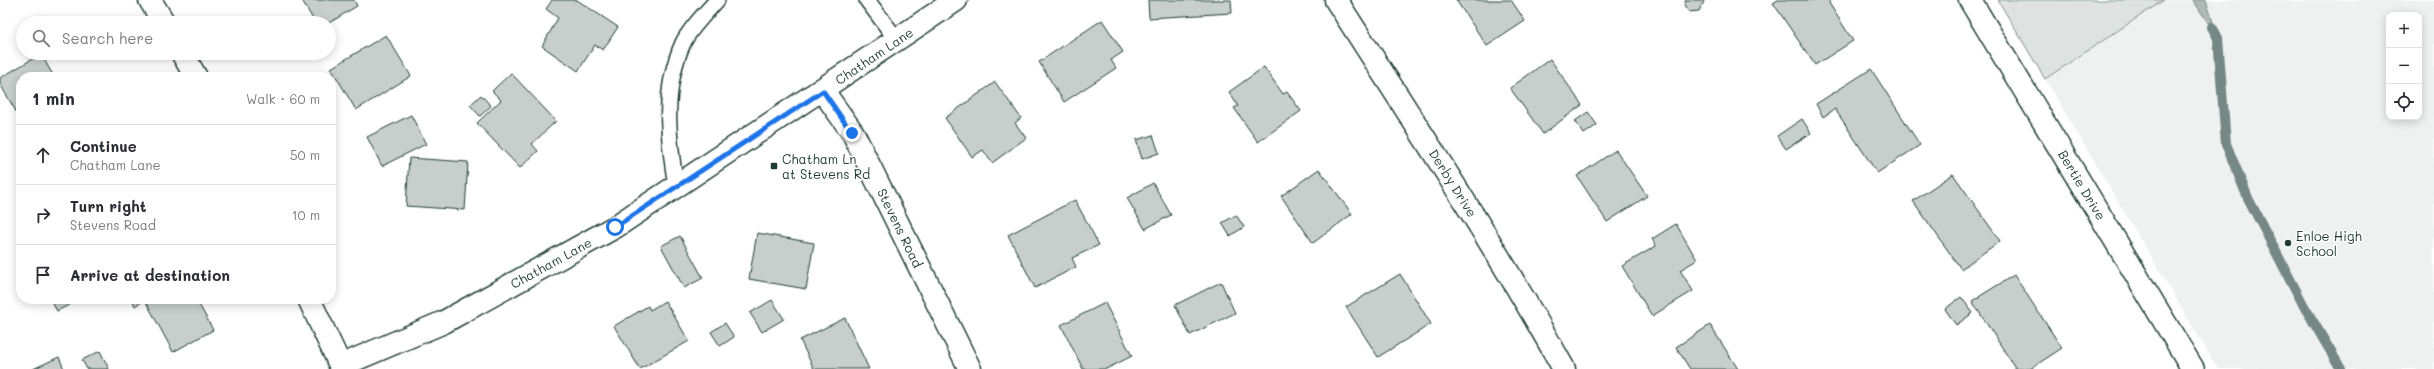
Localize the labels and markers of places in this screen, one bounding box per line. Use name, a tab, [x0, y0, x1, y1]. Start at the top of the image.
place label: Chatham Ln at Stevens Rd	[782, 150, 870, 182]
marker: Chatham Ln at Stevens Rd	[769, 161, 779, 171]
place label: Enloe High School	[2296, 227, 2362, 259]
marker: Enloe High School	[2283, 238, 2293, 248]

